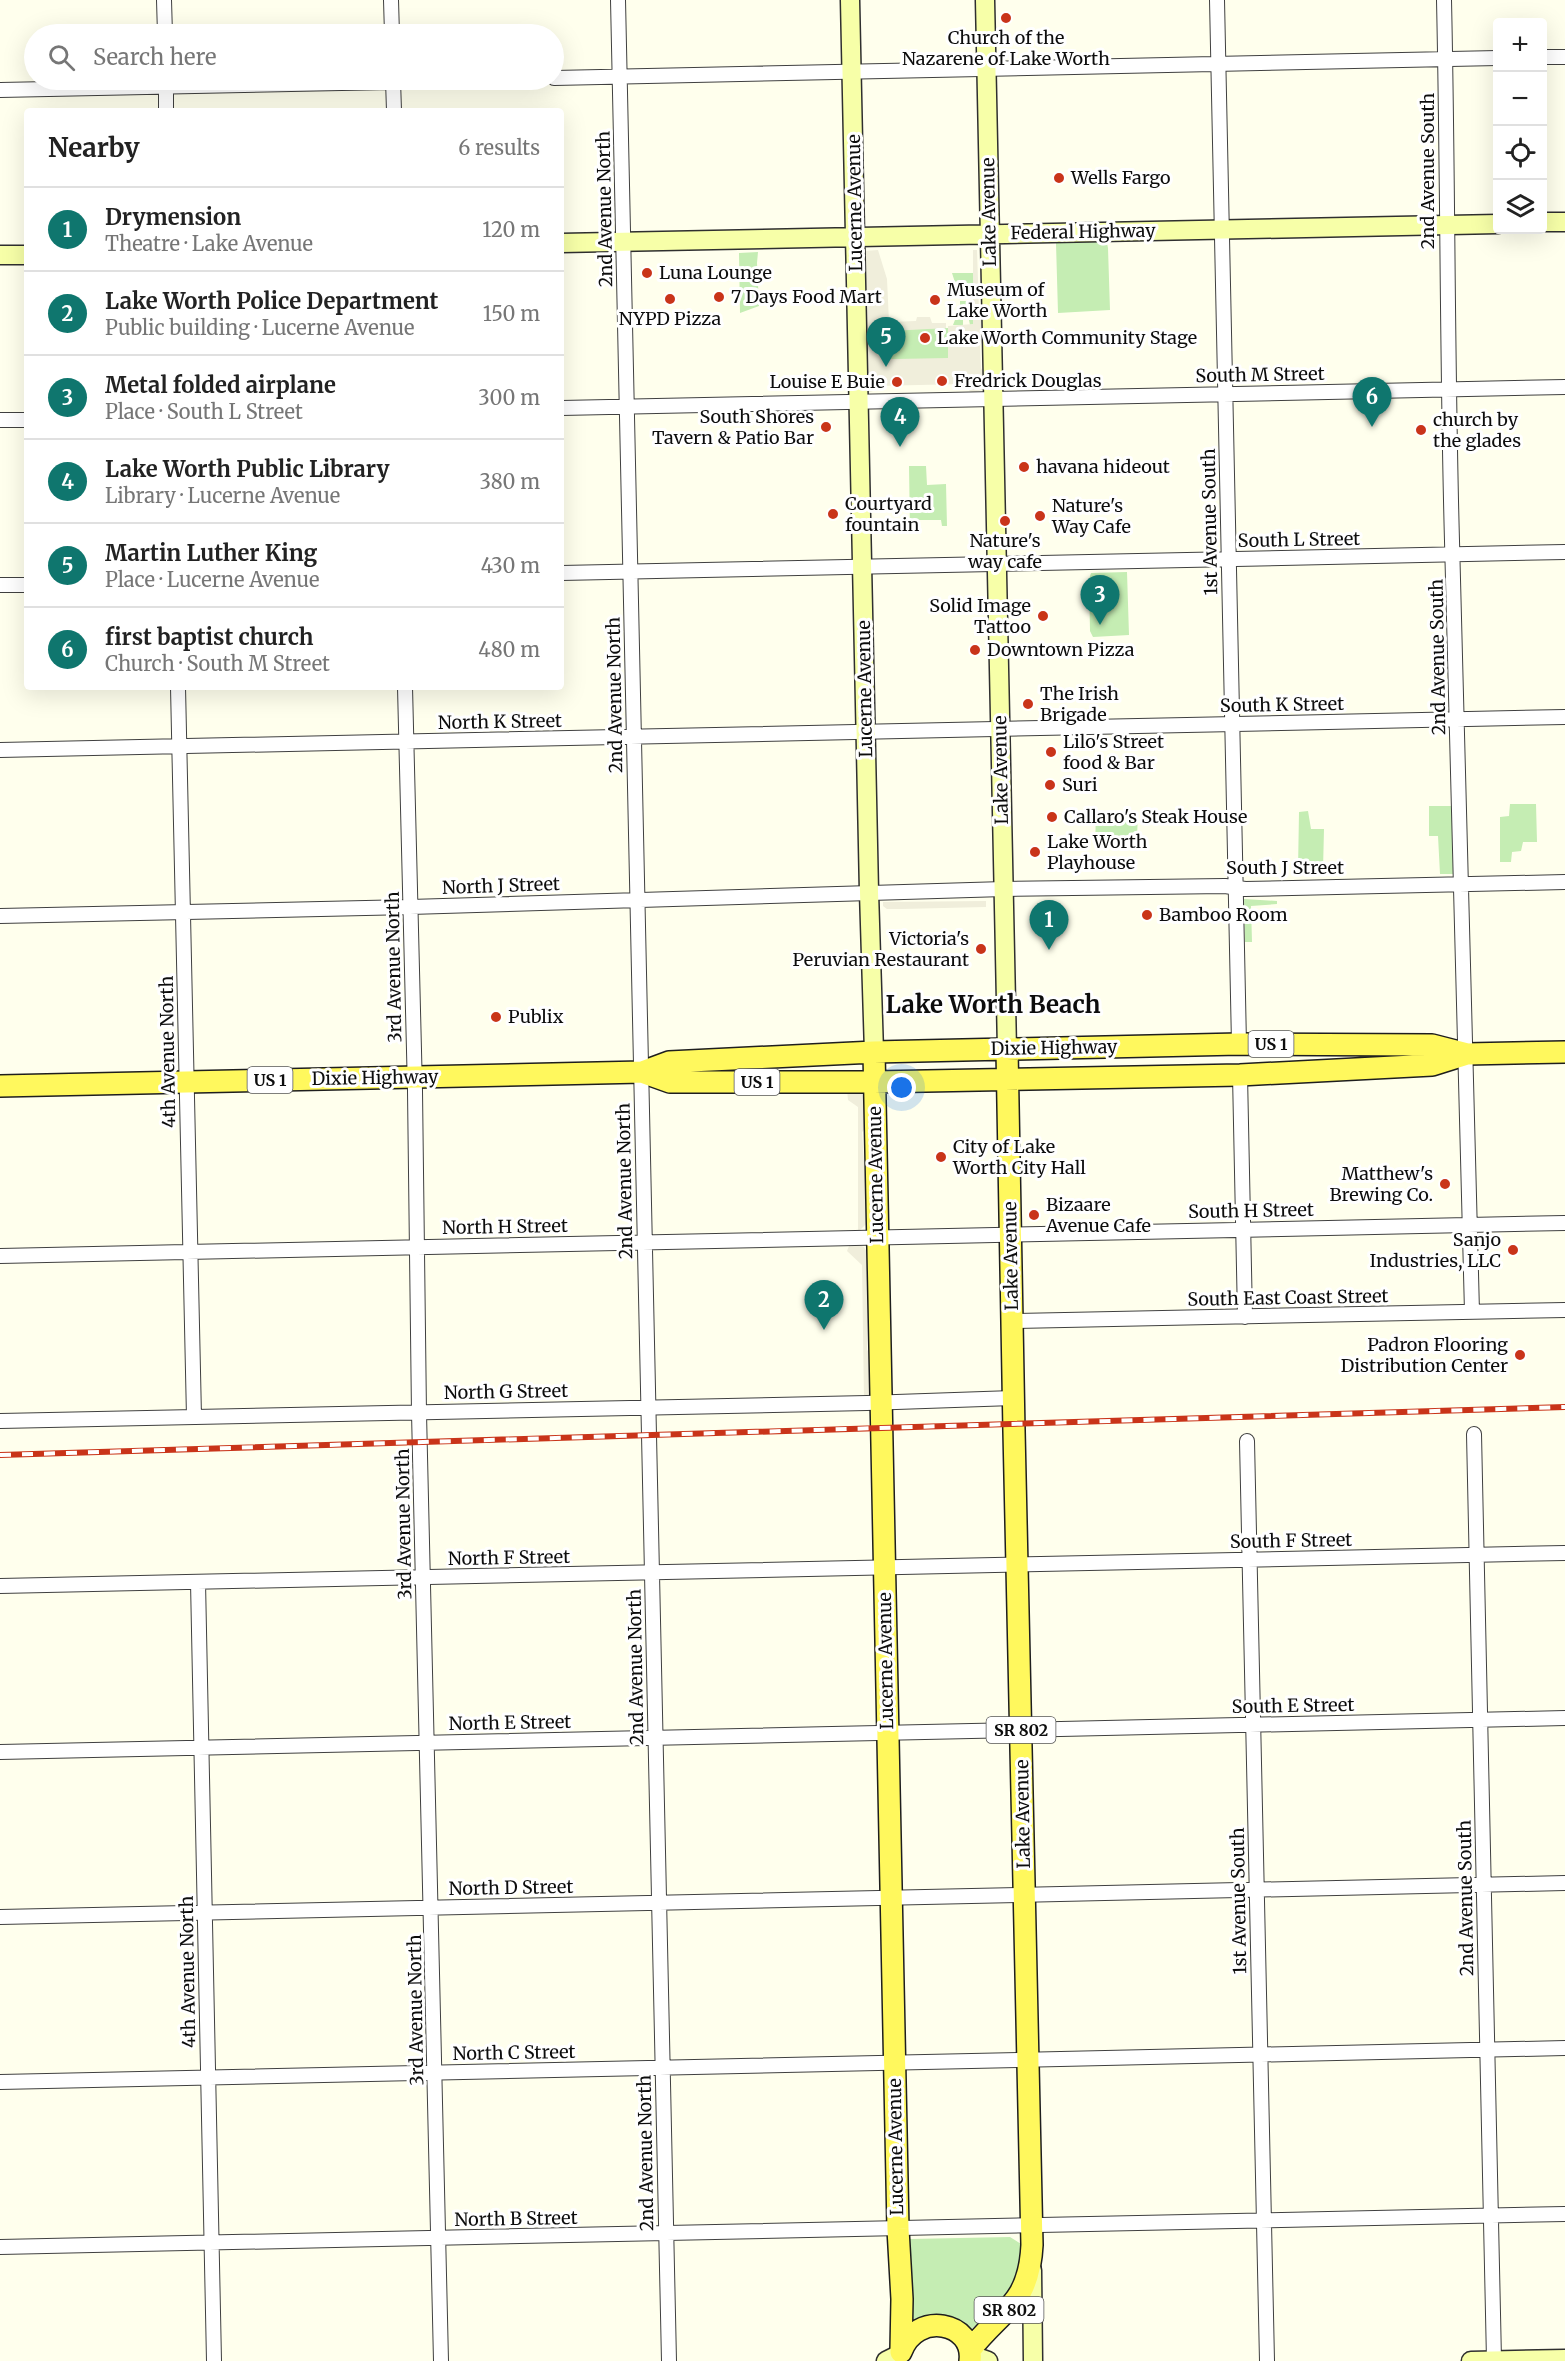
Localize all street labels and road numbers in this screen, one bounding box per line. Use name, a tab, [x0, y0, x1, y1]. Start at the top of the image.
street label: 2nd Avenue South	[1416, 93, 1439, 249]
street label: 2nd Avenue North	[592, 131, 617, 287]
street label: Lucerne Avenue	[842, 134, 867, 272]
street label: Lake Avenue	[976, 157, 1001, 267]
street label: Federal Highway	[1010, 219, 1156, 244]
street label: South M Street	[1195, 362, 1325, 387]
street label: 1st Avenue South	[1197, 448, 1222, 596]
street label: South L Street	[1238, 527, 1360, 552]
street label: 2nd Avenue South	[1425, 579, 1450, 735]
street label: 2nd Avenue North	[602, 617, 627, 773]
street label: Lucerne Avenue	[852, 620, 877, 758]
street label: South K Street	[1220, 692, 1344, 717]
street label: North K Street	[438, 709, 562, 734]
street label: Lake Avenue	[988, 715, 1013, 825]
street label: South J Street	[1226, 856, 1344, 879]
street label: North J Street	[442, 872, 560, 899]
street label: 3rd Avenue North	[381, 891, 406, 1043]
street label: 4th Avenue North	[155, 976, 180, 1128]
road number: US 1	[1248, 1031, 1294, 1057]
street label: Dixie Highway	[990, 1035, 1118, 1060]
street label: Dixie Highway	[311, 1065, 439, 1090]
road number: US 1	[248, 1067, 292, 1093]
road number: US 1	[734, 1069, 780, 1095]
street label: 2nd Avenue North	[612, 1103, 637, 1259]
street label: Lucerne Avenue	[863, 1106, 888, 1244]
street label: South H Street	[1188, 1198, 1314, 1223]
street label: Lake Avenue	[998, 1201, 1023, 1311]
street label: North H Street	[442, 1214, 568, 1239]
street label: South East Coast Street	[1187, 1284, 1389, 1311]
street label: North G Street	[444, 1379, 568, 1404]
street label: 3rd Avenue North	[391, 1448, 416, 1600]
street label: South F Street	[1230, 1528, 1352, 1553]
street label: North F Street	[448, 1545, 570, 1570]
street label: 2nd Avenue North	[623, 1589, 648, 1745]
street label: Lucerne Avenue	[873, 1592, 898, 1730]
street label: South E Street	[1231, 1693, 1355, 1718]
street label: North E Street	[449, 1710, 571, 1735]
road number: SR 802	[986, 1717, 1056, 1743]
street label: Lake Avenue	[1010, 1759, 1035, 1869]
street label: 2nd Avenue South	[1453, 1820, 1478, 1976]
street label: 1st Avenue South	[1226, 1827, 1251, 1975]
street label: North D Street	[448, 1875, 574, 1900]
street label: 4th Avenue North	[175, 1896, 200, 2048]
street label: 3rd Avenue North	[403, 1934, 428, 2086]
street label: North C Street	[452, 2040, 576, 2065]
street label: 2nd Avenue North	[633, 2075, 658, 2231]
street label: Lucerne Avenue	[883, 2078, 908, 2216]
street label: North B Street	[454, 2206, 578, 2231]
road number: SR 802	[974, 2297, 1044, 2323]

